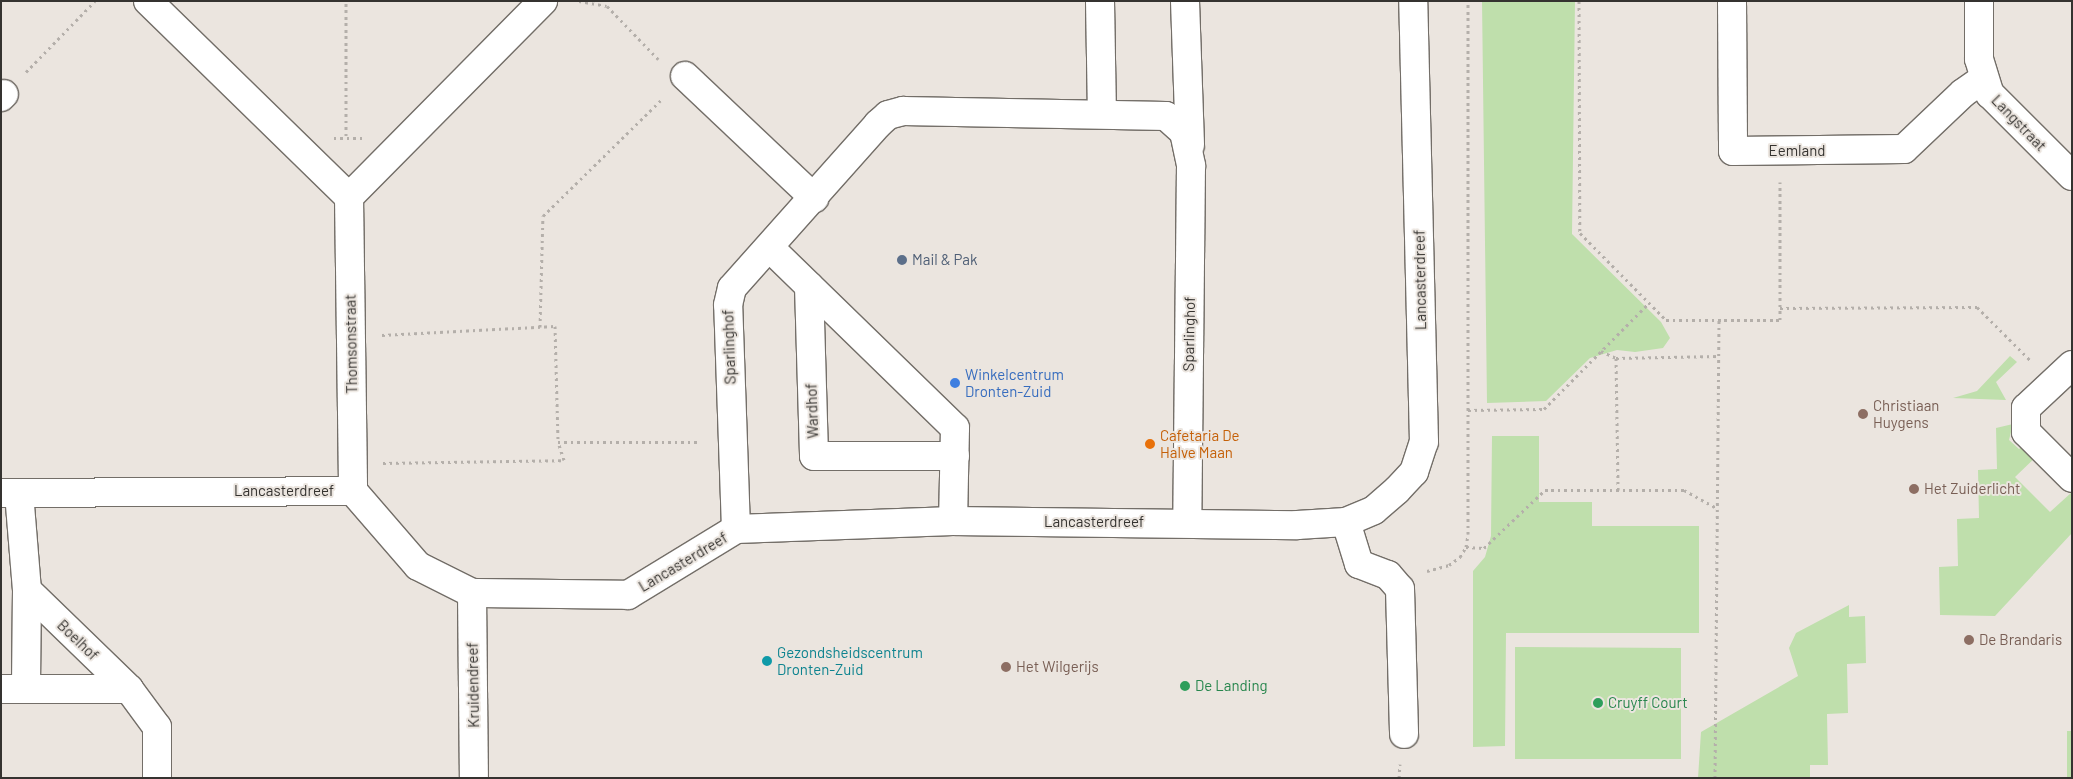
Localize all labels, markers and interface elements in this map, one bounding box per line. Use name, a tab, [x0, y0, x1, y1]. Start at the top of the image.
street label: Langstraat	[1988, 91, 2050, 155]
street label: Eemland	[1769, 142, 1825, 160]
street label: Lancasterdreef	[1410, 230, 1430, 330]
place label: Mail & Pak	[912, 251, 978, 269]
marker: Mail & Pak	[896, 254, 908, 266]
street label: Thomsonstraat	[341, 294, 361, 394]
street label: Sparlinghof	[1179, 296, 1199, 372]
street label: Sparlinghof	[719, 309, 739, 385]
place label: Winkelcentrum Dronten-Zuid	[965, 365, 1064, 400]
marker: Winkelcentrum Dronten-Zuid	[949, 377, 961, 389]
street label: Wardhof	[802, 383, 822, 439]
place label: Christiaan Huygens	[1873, 396, 1939, 431]
marker: Christiaan Huygens	[1857, 408, 1869, 420]
place label: Cafetaria De Halve Maan	[1160, 426, 1239, 461]
marker: Cafetaria De Halve Maan	[1144, 438, 1156, 450]
place label: Het Zuiderlicht	[1924, 480, 2021, 498]
street label: Lancasterdreef	[234, 482, 334, 500]
marker: Het Zuiderlicht	[1908, 483, 1920, 495]
street label: Lancasterdreef	[1044, 513, 1144, 531]
street label: Lancasterdreef	[635, 528, 731, 596]
street label: Boelhof	[54, 616, 102, 664]
place label: De Brandaris	[1979, 631, 2062, 649]
marker: De Brandaris	[1963, 634, 1975, 646]
street label: Kruidendreef	[463, 642, 483, 728]
place label: Gezondsheidscentrum Dronten-Zuid	[777, 643, 923, 678]
marker: Gezondsheidscentrum Dronten-Zuid	[761, 655, 773, 667]
place label: Het Wilgerijs	[1016, 658, 1099, 676]
marker: Het Wilgerijs	[1000, 661, 1012, 673]
place label: De Landing	[1195, 677, 1268, 695]
marker: De Landing	[1179, 680, 1191, 692]
place label: Cruyff Court	[1608, 694, 1688, 712]
marker: Cruyff Court	[1592, 697, 1604, 709]

